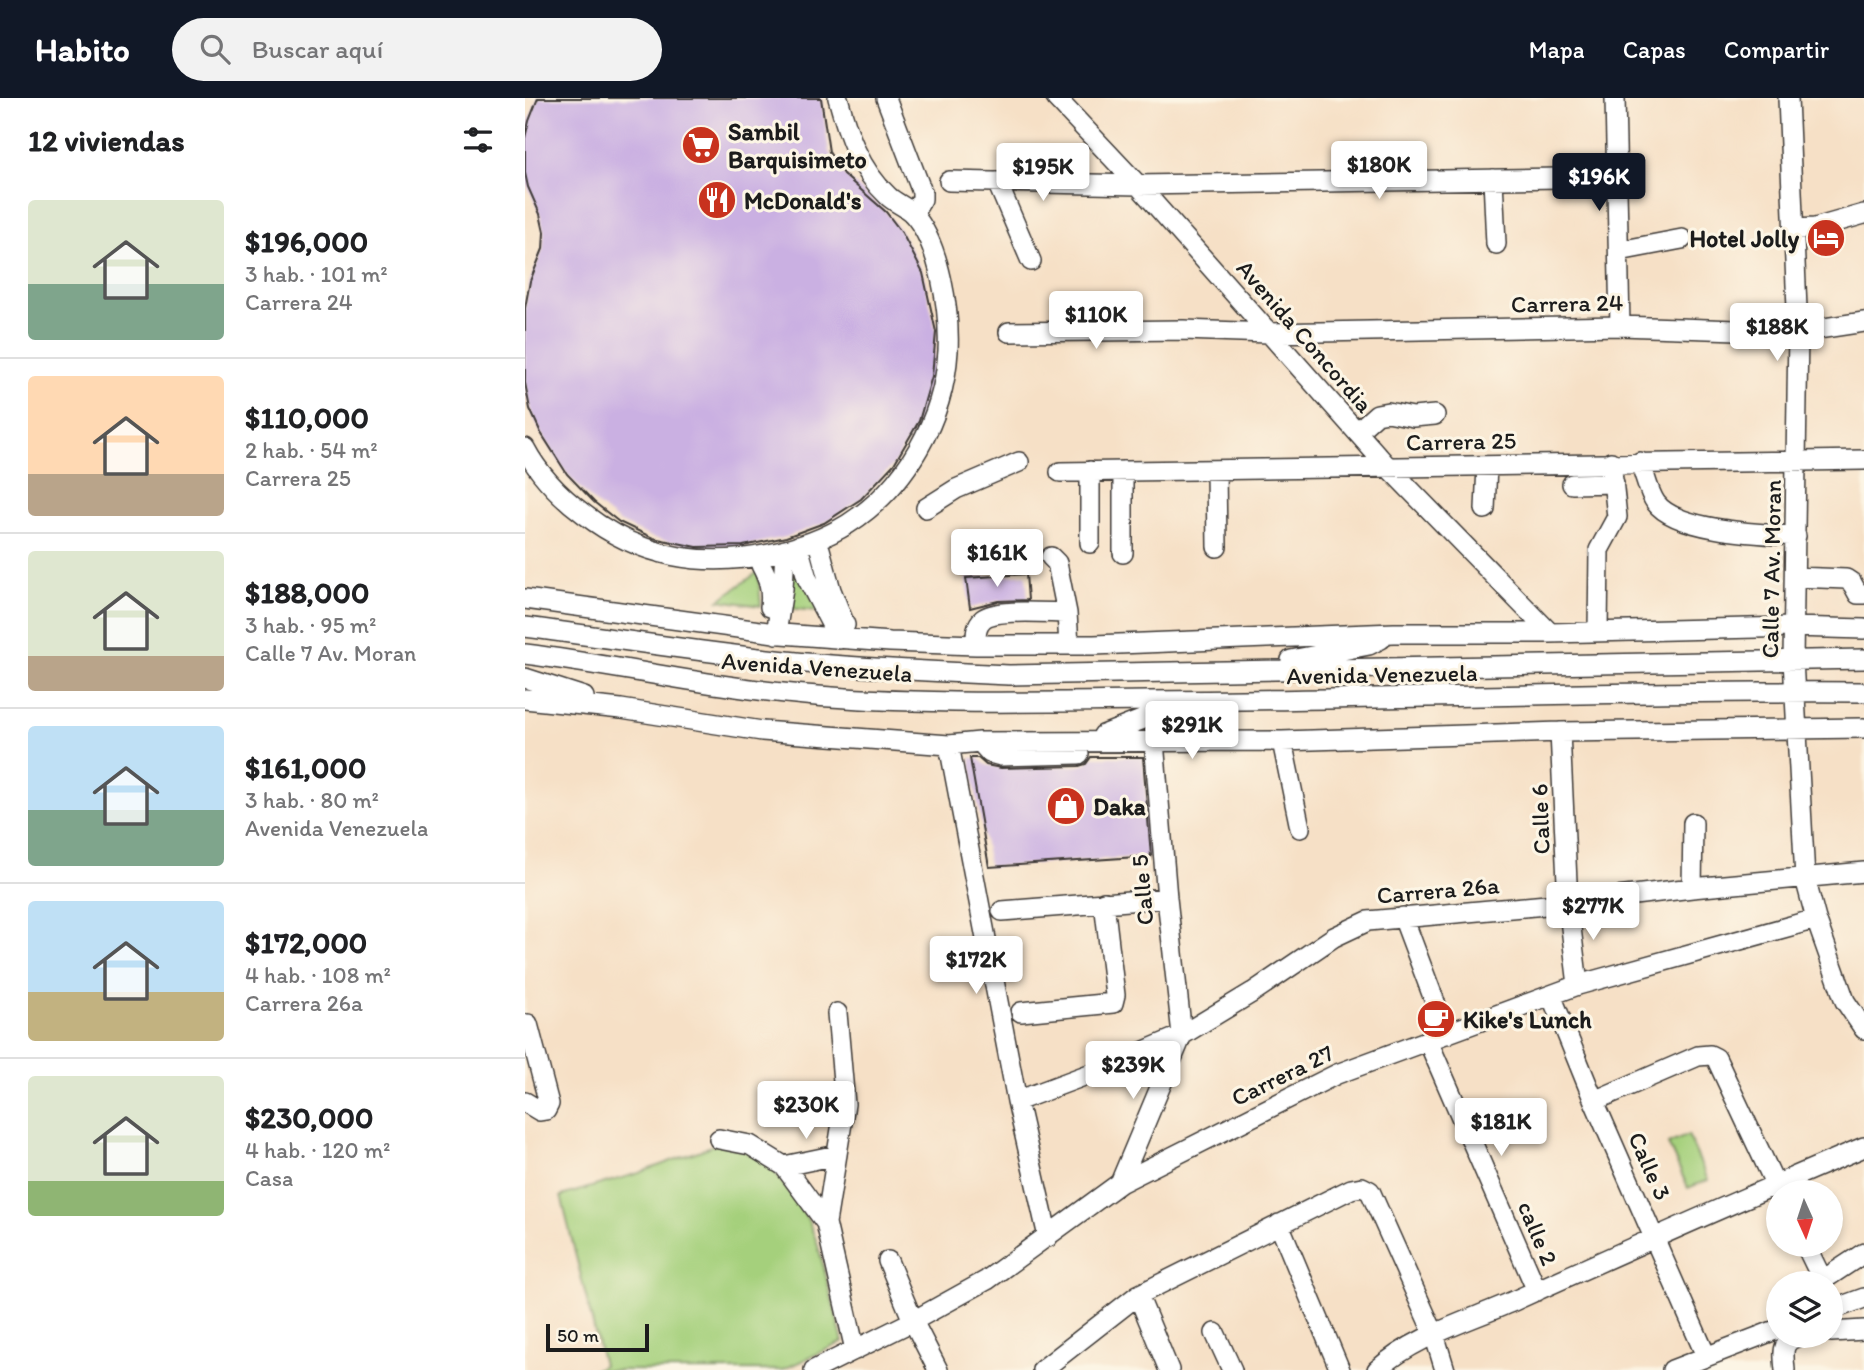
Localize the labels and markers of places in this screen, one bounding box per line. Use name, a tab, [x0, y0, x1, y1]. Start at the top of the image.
place label: Sambil Barquisimeto	[728, 117, 867, 175]
supermarket icon: Sambil Barquisimeto	[680, 124, 722, 166]
pin: $180K	[1330, 141, 1428, 201]
pin: $195K	[994, 144, 1092, 203]
pin: $196K	[1550, 153, 1648, 213]
restaurant icon: McDonald's	[696, 179, 738, 221]
place label: McDonald's	[744, 186, 862, 215]
hotel icon: Hotel Jolly	[1805, 217, 1847, 259]
place label: Hotel Jolly	[1690, 224, 1800, 254]
pin: $110K	[1047, 292, 1145, 351]
pin: $188K	[1728, 303, 1826, 363]
pin: $161K	[948, 530, 1046, 589]
pin: $291K	[1143, 702, 1241, 761]
shop icon: Daka	[1045, 785, 1087, 827]
place label: Daka	[1093, 792, 1146, 821]
pin: $277K	[1544, 882, 1642, 942]
pin: $172K	[927, 936, 1025, 996]
cafe icon: Kike's Lunch	[1415, 998, 1457, 1040]
place label: Kike's Lunch	[1463, 1005, 1592, 1034]
pin: $239K	[1084, 1042, 1182, 1101]
pin: $230K	[757, 1082, 855, 1141]
pin: $181K	[1452, 1098, 1550, 1158]

